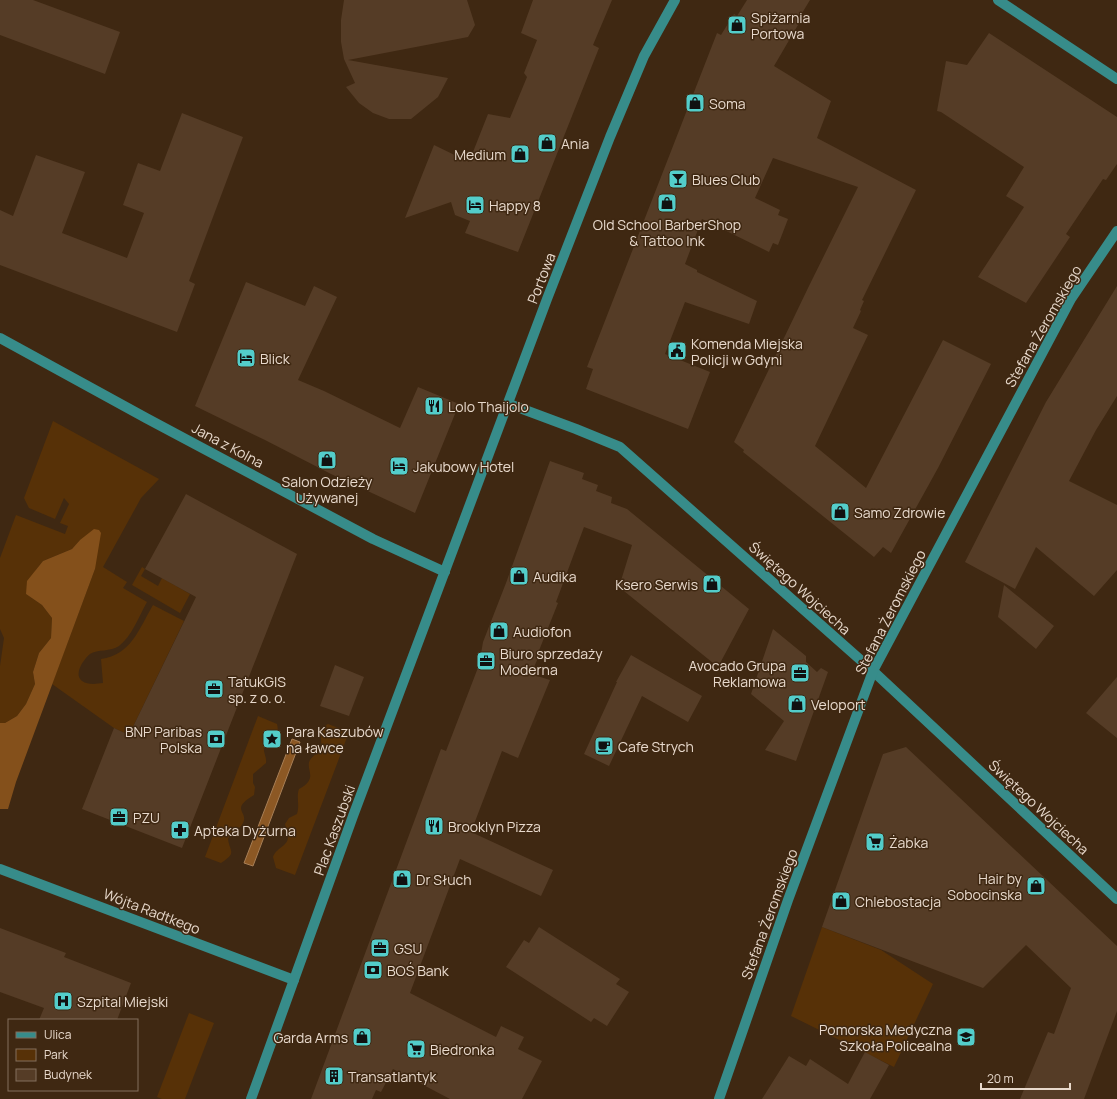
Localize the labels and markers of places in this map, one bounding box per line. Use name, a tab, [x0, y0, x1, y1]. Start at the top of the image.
place label: Spiżarnia Portowa	[751, 8, 810, 43]
shop icon: Spiżarnia Portowa	[726, 14, 748, 36]
shop icon: Soma	[684, 92, 706, 114]
place label: Soma	[709, 94, 746, 113]
shop icon: Ania	[536, 132, 558, 154]
place label: Ania	[561, 134, 589, 153]
shop icon: Medium	[509, 143, 531, 165]
place label: Medium	[454, 145, 506, 164]
bar icon: Blues Club	[667, 168, 689, 190]
place label: Blues Club	[692, 170, 760, 189]
shop icon: Old School BarberShop & Tattoo Ink	[656, 192, 678, 214]
hotel icon: Happy 8	[464, 194, 486, 216]
place label: Happy 8	[489, 196, 541, 215]
place label: Old School BarberShop & Tattoo Ink	[593, 215, 741, 250]
place label: Komenda Miejska Policji w Gdyni	[691, 334, 803, 369]
public building icon: Komenda Miejska Policji w Gdyni	[666, 340, 688, 362]
hotel icon: Blick	[235, 347, 257, 369]
place label: Blick	[260, 349, 291, 368]
restaurant icon: Lolo Thaijolo	[423, 395, 445, 417]
place label: Lolo Thaijolo	[448, 397, 529, 416]
shop icon: Salon Odzieży Używanej	[316, 449, 338, 471]
hotel icon: Jakubowy Hotel	[388, 455, 410, 477]
place label: Jakubowy Hotel	[413, 457, 514, 476]
place label: Salon Odzieży Używanej	[282, 472, 373, 507]
shop icon: Samo Zdrowie	[829, 501, 851, 523]
place label: Samo Zdrowie	[854, 503, 945, 522]
shop icon: Audika	[508, 565, 530, 587]
place label: Audika	[533, 567, 576, 586]
shop icon: Ksero Serwis	[701, 573, 723, 595]
place label: Ksero Serwis	[615, 575, 698, 594]
shop icon: Audiofon	[488, 620, 510, 642]
place label: Audiofon	[513, 622, 571, 641]
place label: Biuro sprzedaży Moderna	[500, 644, 603, 679]
office icon: Biuro sprzedaży Moderna	[475, 650, 497, 672]
place label: Avocado Grupa Reklamowa	[688, 656, 786, 691]
office icon: Avocado Grupa Reklamowa	[789, 662, 811, 684]
place label: TatukGIS sp. z o. o.	[228, 672, 286, 707]
office icon: TatukGIS sp. z o. o.	[203, 678, 225, 700]
shop icon: Veloport	[786, 693, 808, 715]
place label: Veloport	[811, 695, 866, 714]
place label: BNP Paribas Polska	[125, 722, 202, 757]
place label: Para Kaszubów na ławce	[286, 722, 384, 757]
bank icon: BNP Paribas Polska	[205, 728, 227, 750]
place icon: Para Kaszubów na ławce	[261, 728, 283, 750]
cafe icon: Cafe Strych	[593, 735, 615, 757]
place label: Cafe Strych	[618, 737, 694, 756]
office icon: PZU	[108, 806, 130, 828]
place label: PZU	[133, 808, 160, 827]
restaurant icon: Brooklyn Pizza	[423, 815, 445, 837]
place label: Brooklyn Pizza	[448, 817, 541, 836]
pharmacy icon: Apteka Dyżurna	[169, 819, 191, 841]
place label: Apteka Dyżurna	[194, 821, 296, 840]
supermarket icon: Żabka	[864, 831, 886, 853]
place label: Żabka	[889, 833, 928, 852]
shop icon: Dr Słuch	[391, 868, 413, 890]
place label: Hair by Sobocinska	[947, 869, 1023, 904]
place label: Dr Słuch	[416, 870, 472, 889]
shop icon: Hair by Sobocinska	[1025, 875, 1047, 897]
shop icon: Chlebostacja	[830, 890, 852, 912]
place label: Chlebostacja	[855, 892, 941, 911]
office icon: GSU	[369, 937, 391, 959]
place label: GSU	[394, 939, 422, 958]
bank icon: BOŚ Bank	[362, 959, 384, 981]
place label: BOŚ Bank	[387, 961, 450, 980]
hospital icon: Szpital Miejski	[52, 990, 74, 1012]
place label: Szpital Miejski	[77, 992, 168, 1011]
place label: Pomorska Medyczna Szkoła Policealna	[819, 1020, 952, 1055]
shop icon: Garda Arms	[351, 1026, 373, 1048]
school or university icon: Pomorska Medyczna Szkoła Policealna	[955, 1026, 977, 1048]
place label: Garda Arms	[273, 1028, 348, 1047]
supermarket icon: Biedronka	[405, 1038, 427, 1060]
place label: Biedronka	[430, 1040, 495, 1059]
building icon: Transatlantyk	[323, 1065, 345, 1087]
place label: Transatlantyk	[348, 1067, 437, 1086]

